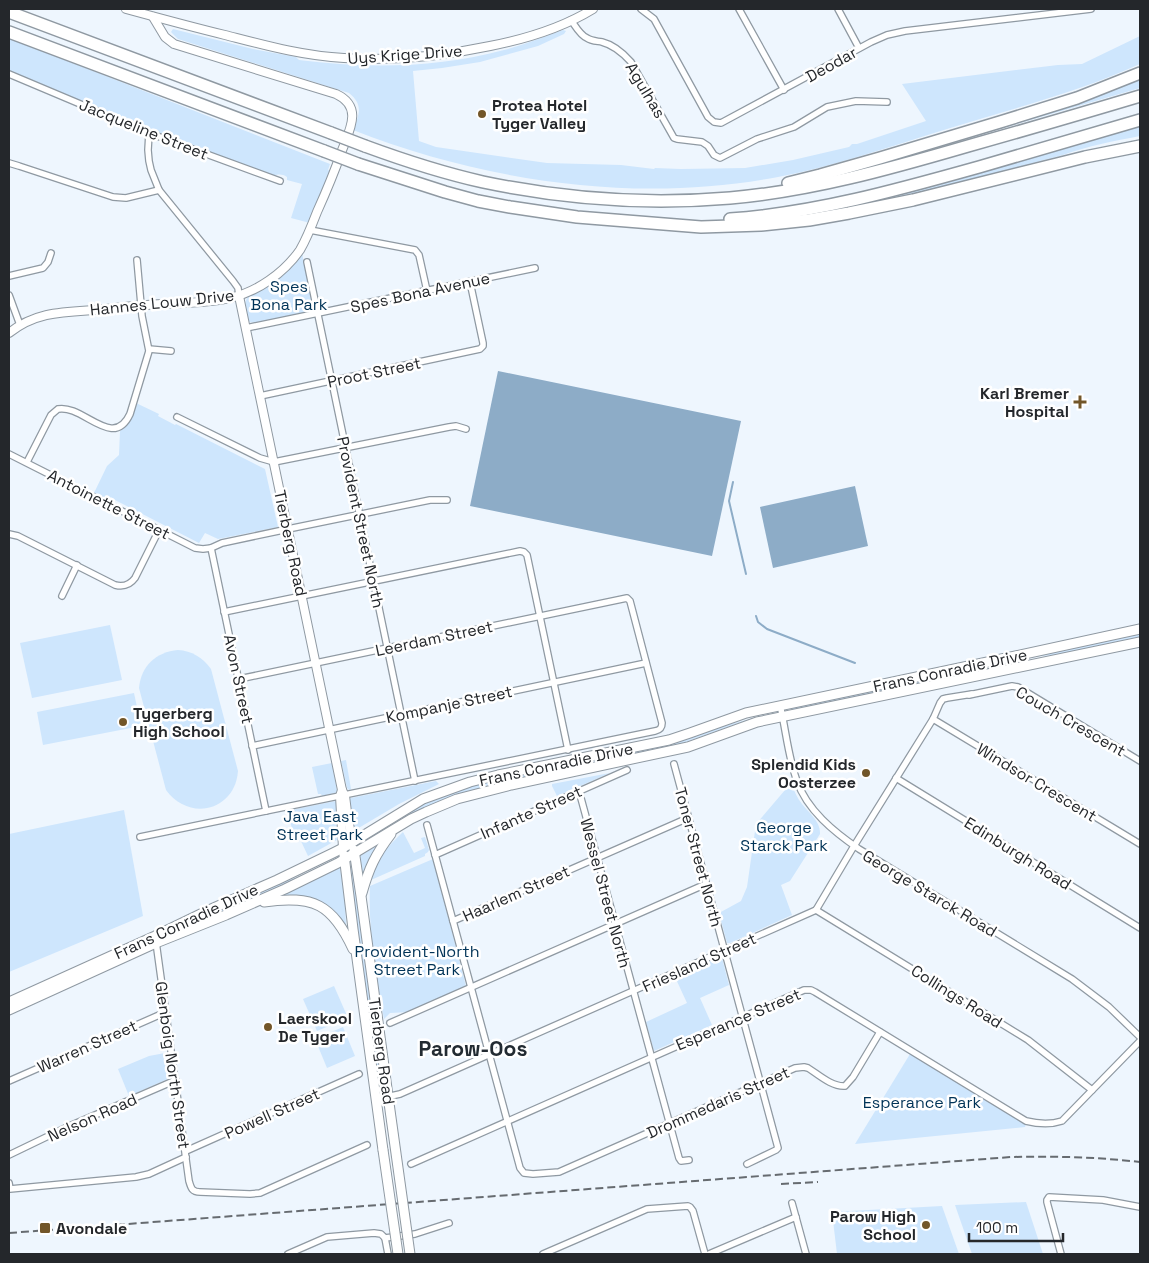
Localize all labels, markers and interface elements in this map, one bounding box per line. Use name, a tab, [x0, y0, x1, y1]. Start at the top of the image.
street label: Uys Krige Drive	[347, 40, 463, 69]
street label: Deodar	[802, 42, 861, 87]
street label: Agulhas	[621, 59, 670, 122]
street label: Jacqueline Street	[76, 94, 211, 165]
place label: Protea Hotel Tyger Valley	[492, 95, 587, 134]
marker: Protea Hotel Tyger Valley	[476, 108, 488, 120]
street label: Spes Bona Avenue	[348, 267, 492, 318]
park label: Spes Bona Park	[251, 276, 328, 315]
street label: Hannes Louw Drive	[89, 284, 235, 321]
street label: Proot Street	[325, 352, 423, 393]
place label: Karl Bremer Hospital	[980, 383, 1069, 422]
marker: Karl Bremer Hospital	[1073, 395, 1087, 409]
street label: Provident Street North	[332, 434, 389, 610]
street label: Antoinette Street	[44, 464, 174, 544]
street label: Tierberg Road	[269, 488, 312, 598]
street label: Leerdam Street	[373, 616, 495, 661]
street label: Avon Street	[219, 633, 258, 726]
street label: Frans Conradie Drive	[871, 644, 1029, 697]
street label: Kompanje Street	[384, 681, 514, 728]
street label: Couch Crescent	[1012, 681, 1129, 761]
place label: Tygerberg High School	[133, 703, 225, 742]
marker: Tygerberg High School	[117, 716, 129, 728]
street label: Frans Conradie Drive	[477, 738, 635, 791]
street label: Windsor Crescent	[973, 738, 1101, 827]
place label: Splendid Kids Oosterzee	[751, 754, 856, 793]
marker: Splendid Kids Oosterzee	[860, 767, 872, 779]
street label: Infante Street	[477, 781, 585, 844]
street label: Toner Street North	[670, 785, 727, 929]
park label: Java East Street Park	[277, 806, 364, 845]
street label: Edinburgh Road	[960, 812, 1075, 895]
street label: Wessel Street North	[575, 816, 636, 970]
park label: George Starck Park	[740, 817, 828, 856]
street label: George Starck Road	[859, 845, 1001, 942]
street label: Haarlem Street	[459, 860, 573, 926]
street label: Frans Conradie Drive	[111, 879, 262, 964]
street label: Friesland Street	[639, 928, 760, 997]
park label: Provident-North Street Park	[355, 941, 479, 980]
street label: Collings Road	[907, 960, 1006, 1033]
street label: Glenboig North Street	[150, 980, 195, 1150]
street label: Esperance Street	[672, 984, 804, 1055]
street label: Tierberg Road	[364, 996, 399, 1106]
place label: Laerskool De Tyger	[278, 1008, 352, 1047]
street label: Warren Street	[34, 1015, 140, 1078]
marker: Laerskool De Tyger	[262, 1021, 274, 1033]
district label: Parow-Oos	[419, 1035, 527, 1062]
street label: Drommedaris Street	[644, 1062, 793, 1143]
street label: Powell Street	[221, 1083, 323, 1144]
street label: Nelson Road	[44, 1088, 140, 1146]
park label: Esperance Park	[863, 1092, 982, 1113]
place label: Parow High School	[830, 1206, 916, 1245]
scale bar	[969, 1210, 1063, 1242]
place label: Avondale	[56, 1218, 127, 1239]
text: 100 m	[976, 1218, 1018, 1237]
marker: Parow High School	[920, 1219, 932, 1231]
marker: Avondale	[38, 1221, 52, 1235]

